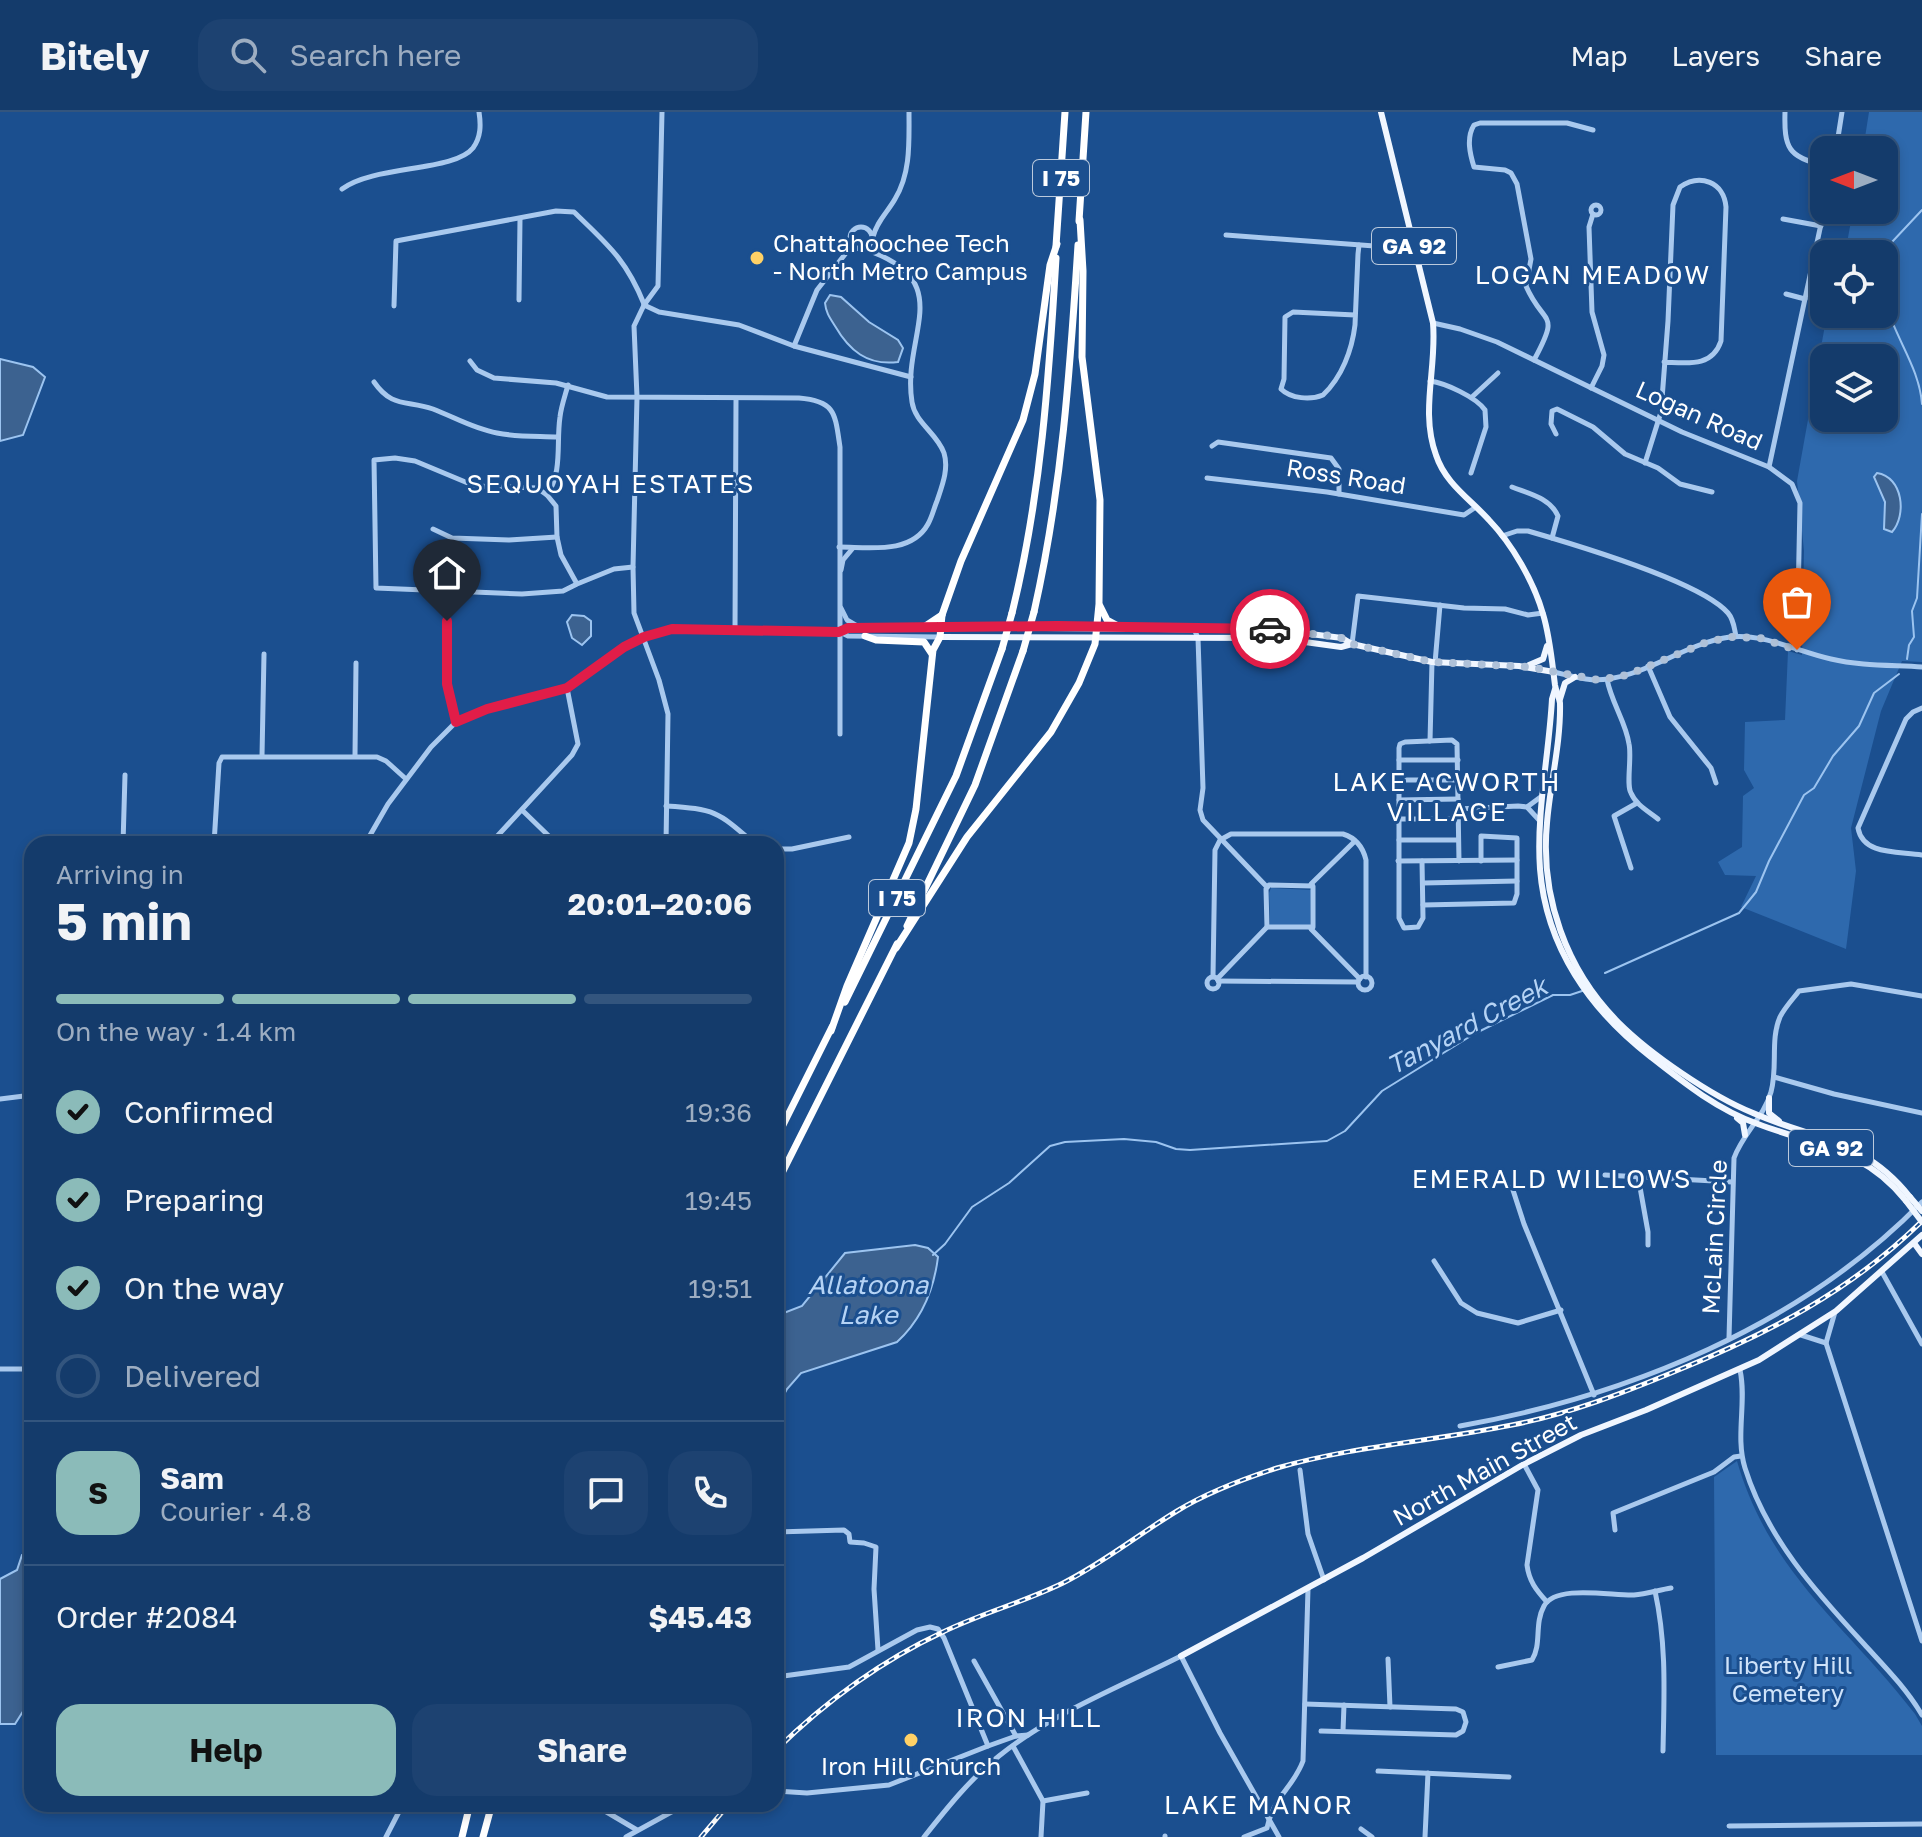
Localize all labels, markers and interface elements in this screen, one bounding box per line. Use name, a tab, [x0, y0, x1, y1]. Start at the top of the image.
search box	[198, 19, 758, 91]
text: Bitely	[40, 33, 150, 78]
icon: search	[226, 33, 270, 77]
text: Search here	[290, 37, 462, 73]
text: Map	[1570, 39, 1628, 72]
text: Layers	[1672, 39, 1760, 72]
text: Share	[1804, 39, 1882, 72]
north arrow	[1810, 136, 1898, 224]
map controls	[1810, 136, 1898, 432]
road number: I 75	[1033, 160, 1089, 196]
place label: Chattahoochee Tech - North Metro Campus	[773, 228, 1028, 285]
road number: GA 92	[1372, 228, 1456, 264]
button: locate	[1810, 240, 1898, 328]
marker: Chattahoochee Tech - North Metro Campus	[748, 249, 766, 267]
district label: LOGAN MEADOW	[1475, 259, 1711, 290]
button: layers	[1810, 344, 1898, 432]
street label: Logan Road	[1632, 374, 1768, 455]
street label: Ross Road	[1284, 452, 1408, 499]
district label: SEQUOYAH ESTATES	[466, 468, 756, 499]
pin	[413, 539, 481, 621]
icon: home	[425, 551, 469, 595]
pin	[1763, 568, 1831, 650]
icon: bag	[1775, 580, 1819, 624]
courier	[1230, 589, 1310, 669]
icon: car	[1248, 607, 1292, 651]
district label: LAKE ACWORTH VILLAGE	[1333, 766, 1561, 827]
text: Arriving in	[56, 859, 184, 890]
road number: I 75	[869, 880, 925, 916]
text: 20:01–20:06	[568, 886, 752, 922]
text: 5 min	[56, 889, 192, 951]
water label: Tanyard Creek	[1381, 969, 1554, 1081]
text: On the way · 1.4 km	[56, 1016, 296, 1047]
icon: check	[56, 1090, 100, 1134]
text: Confirmed	[124, 1094, 274, 1130]
text: 19:36	[685, 1097, 752, 1128]
road number: GA 92	[1789, 1130, 1873, 1166]
street label: McLain Circle	[1695, 1159, 1732, 1315]
district label: EMERALD WILLOWS	[1412, 1163, 1692, 1194]
icon: check	[56, 1178, 100, 1222]
text: Preparing	[124, 1182, 265, 1218]
text: 19:45	[685, 1185, 752, 1216]
icon: check	[56, 1266, 100, 1310]
water label: Allatoona Lake	[808, 1269, 929, 1330]
text: On the way	[124, 1270, 284, 1306]
text: 19:51	[688, 1273, 752, 1304]
text: Delivered	[124, 1358, 261, 1394]
street label: North Main Street	[1387, 1406, 1581, 1531]
button: chat	[564, 1451, 648, 1535]
button: phone	[668, 1451, 752, 1535]
text: Sam	[160, 1460, 224, 1496]
text: S	[88, 1475, 108, 1511]
text: Courier · 4.8	[160, 1496, 312, 1527]
text: Order #2084	[56, 1599, 238, 1635]
text: $45.43	[648, 1599, 752, 1635]
park label: Liberty Hill Cemetery	[1724, 1650, 1852, 1707]
district label: IRON HILL	[956, 1702, 1102, 1733]
button: Help	[56, 1704, 396, 1796]
button: Share	[412, 1704, 752, 1796]
marker: Iron Hill Church	[902, 1731, 920, 1749]
place label: Iron Hill Church	[821, 1751, 1001, 1780]
district label: LAKE MANOR	[1164, 1789, 1354, 1820]

